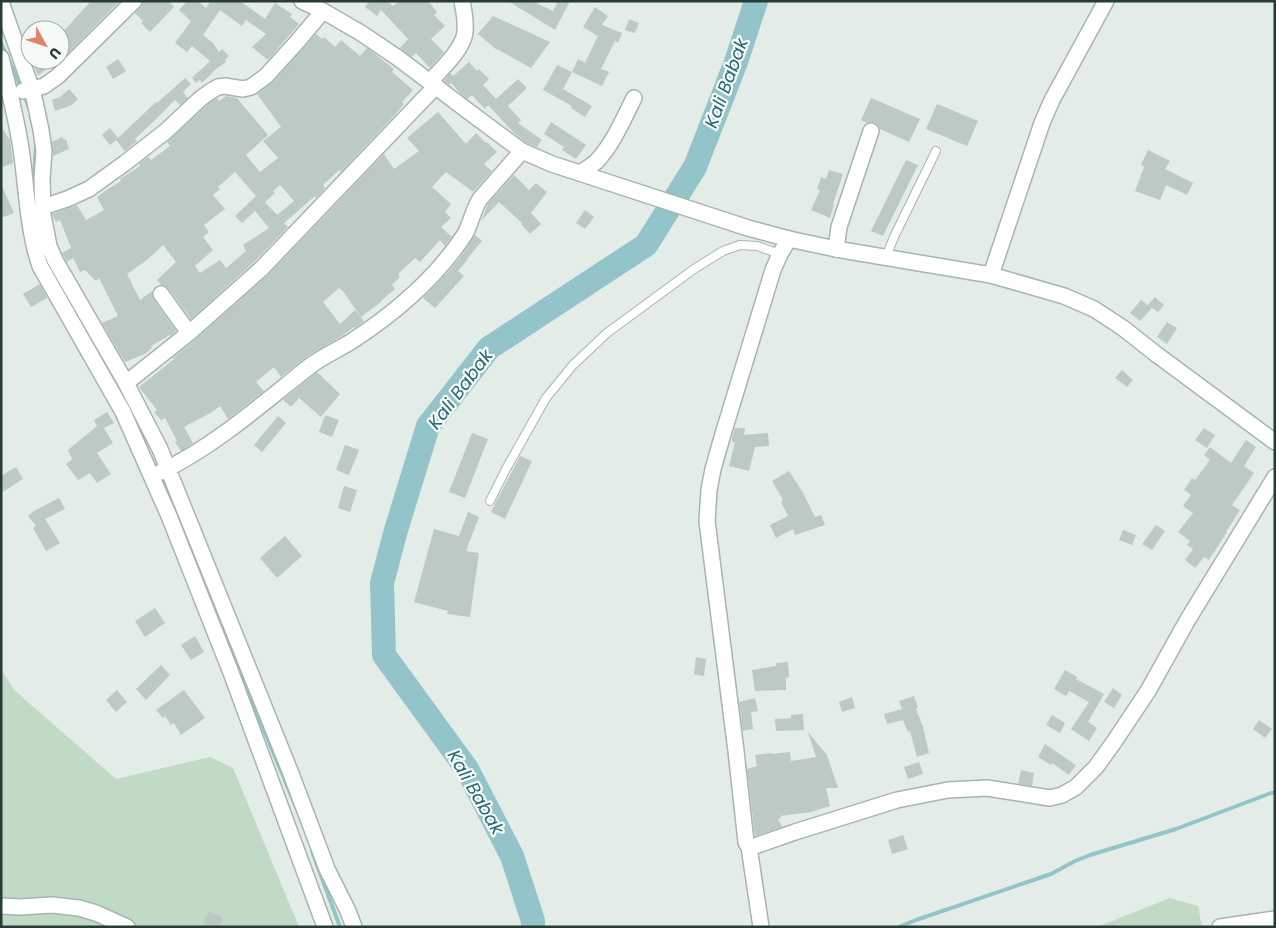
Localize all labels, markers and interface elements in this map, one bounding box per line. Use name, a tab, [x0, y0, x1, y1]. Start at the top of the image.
north arrow	[20, 20, 70, 70]
water label: Kali Babak	[698, 34, 754, 131]
text: U	[44, 43, 66, 64]
water label: Kali Babak	[422, 343, 499, 434]
water label: Kali Babak	[442, 745, 511, 840]

